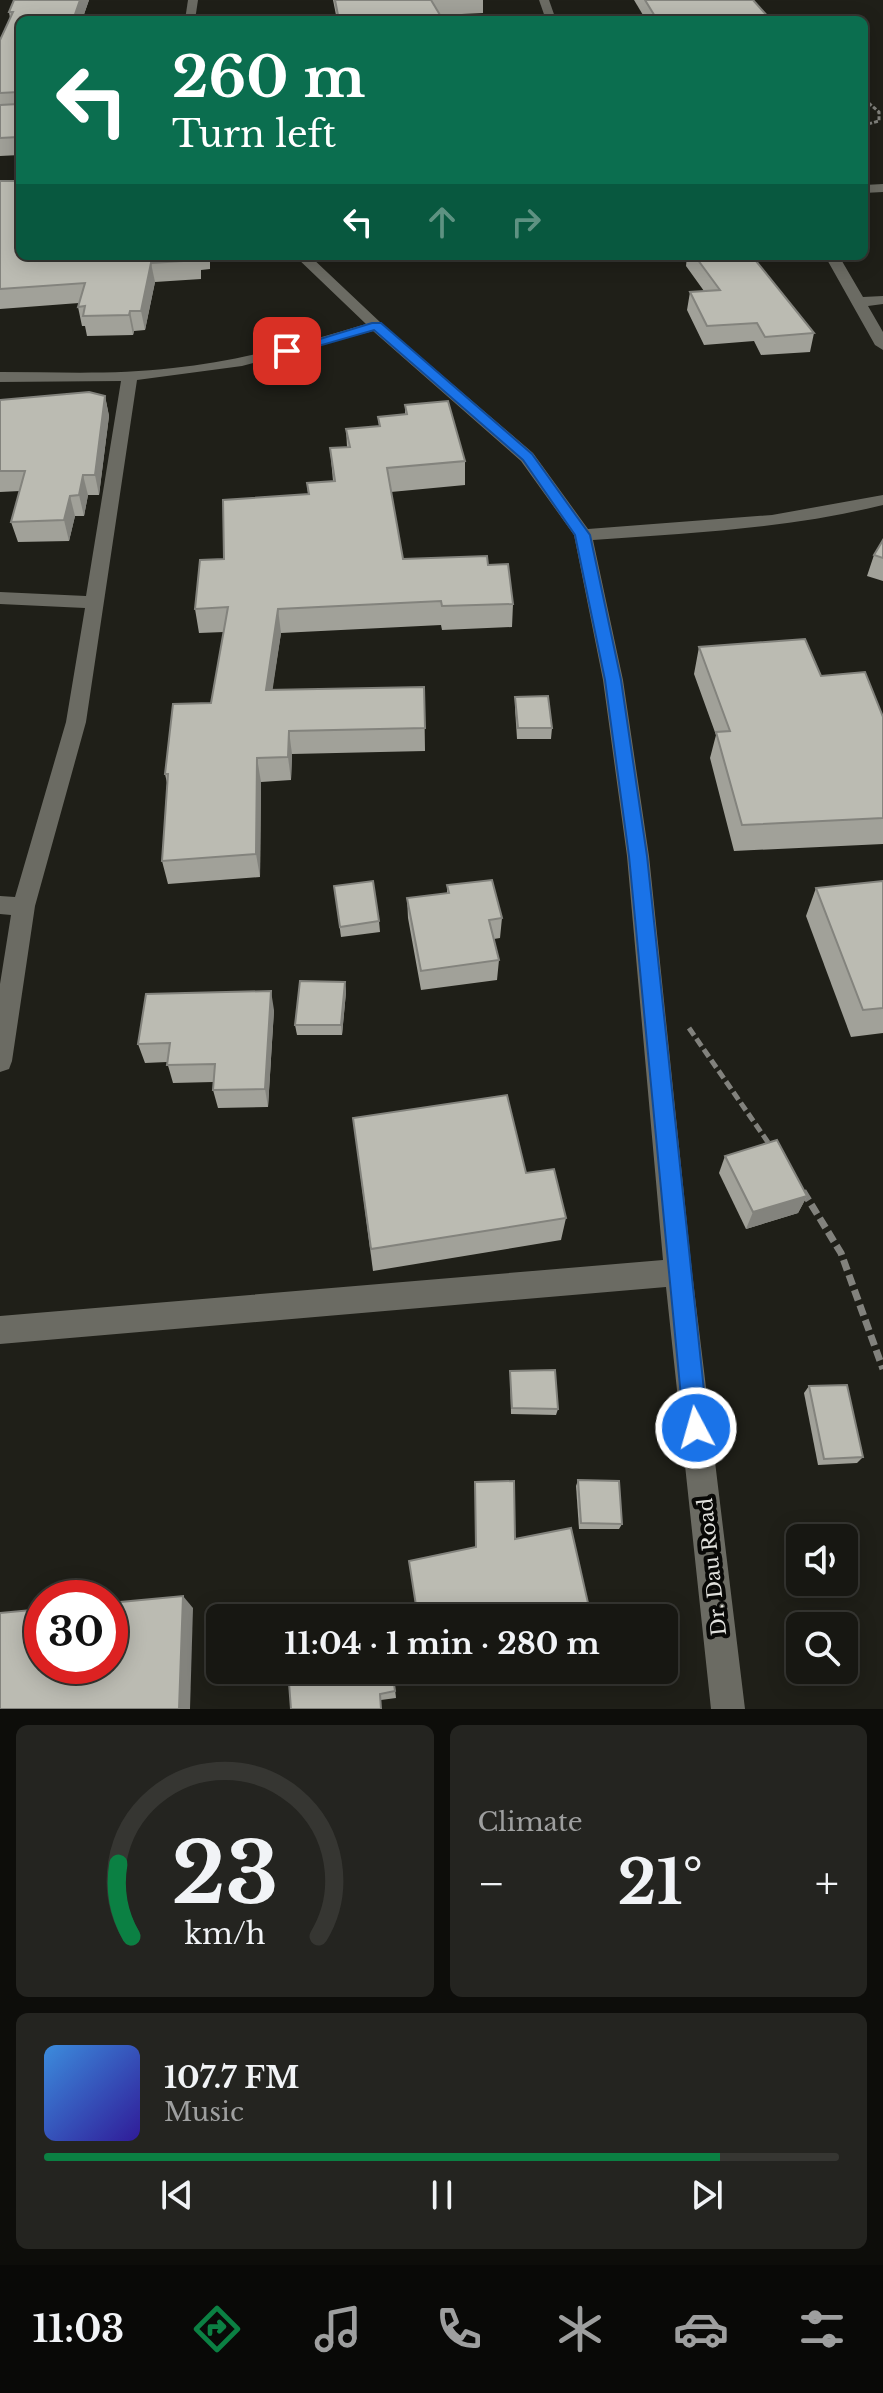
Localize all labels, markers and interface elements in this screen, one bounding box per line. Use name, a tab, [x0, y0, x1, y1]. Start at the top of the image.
text: 260 m	[172, 43, 365, 112]
icon: left	[40, 48, 144, 152]
text: Turn left	[172, 112, 336, 157]
icon: left	[336, 200, 380, 244]
icon: ahead	[420, 200, 464, 244]
icon: right	[504, 200, 548, 244]
pin	[253, 317, 321, 385]
icon: arrive	[265, 329, 309, 373]
position arrow	[654, 1386, 738, 1470]
street label: Dr. Dau Road	[693, 1497, 731, 1637]
map controls	[786, 1524, 858, 1684]
button: sound	[786, 1524, 858, 1596]
speed limit sign: 30	[24, 1580, 128, 1684]
button: search	[786, 1612, 858, 1684]
text: 11:04 · 1 min · 280 m	[284, 1625, 600, 1662]
text: Climate	[478, 1806, 583, 1838]
text: 23	[171, 1822, 278, 1925]
text: 21°	[617, 1846, 703, 1920]
text: −	[478, 1856, 505, 1911]
text: +	[815, 1856, 839, 1911]
text: km/h	[184, 1916, 265, 1952]
text: 107.7 FM	[164, 2059, 299, 2096]
text: Music	[164, 2096, 244, 2128]
icon: previous	[155, 2173, 199, 2217]
icon: pause	[420, 2173, 464, 2217]
icon: next	[685, 2173, 729, 2217]
icon: directions	[189, 2301, 245, 2357]
icon: music	[310, 2301, 366, 2357]
icon: phone	[431, 2301, 487, 2357]
icon: climate	[552, 2301, 608, 2357]
icon: car	[673, 2301, 729, 2357]
icon: filters	[794, 2301, 850, 2357]
text: 11:03	[33, 2307, 124, 2352]

